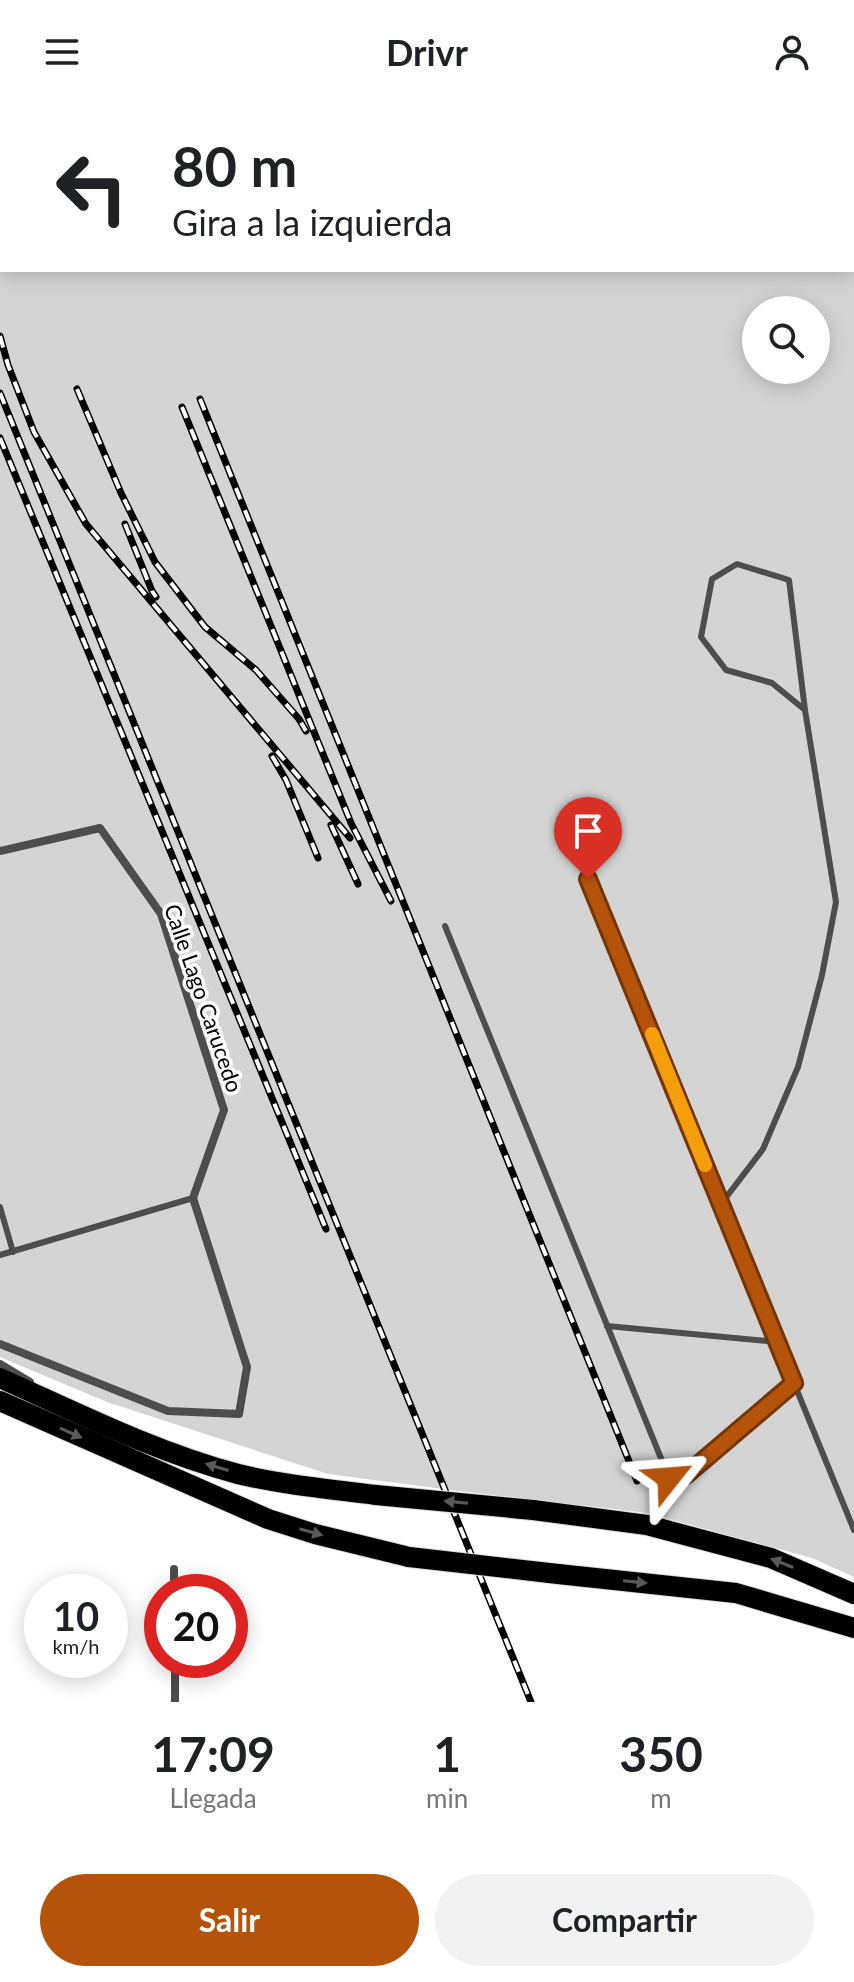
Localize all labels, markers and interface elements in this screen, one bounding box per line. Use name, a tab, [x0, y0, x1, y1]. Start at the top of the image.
icon: menu	[40, 30, 84, 74]
text: Drivr	[386, 30, 468, 74]
icon: person	[770, 30, 814, 74]
text: 80 m	[172, 132, 297, 199]
icon: left	[40, 136, 144, 240]
text: Gira a la izquierda	[172, 200, 452, 244]
map controls	[742, 296, 830, 384]
button: search	[742, 296, 830, 384]
pin	[554, 797, 622, 879]
icon: arrive	[566, 809, 610, 853]
street label: Calle Lago Carucedo	[159, 900, 249, 1096]
one-way arrow	[59, 1426, 83, 1439]
position arrow	[627, 1436, 711, 1520]
one-way arrow	[205, 1460, 229, 1473]
one-way arrow	[443, 1496, 468, 1509]
one-way arrow	[300, 1526, 324, 1539]
one-way arrow	[770, 1557, 794, 1570]
speed limit sign: 20	[144, 1574, 248, 1678]
one-way arrow	[623, 1576, 648, 1589]
text: 10	[53, 1592, 99, 1640]
text: km/h	[53, 1634, 99, 1658]
text: 17:09	[151, 1725, 275, 1782]
text: 1	[433, 1725, 461, 1782]
text: 350	[619, 1725, 703, 1782]
text: Llegada	[169, 1782, 257, 1814]
text: min	[426, 1782, 468, 1814]
text: m	[650, 1782, 672, 1814]
button: Salir	[40, 1874, 419, 1966]
button: Compartir	[435, 1874, 814, 1966]

